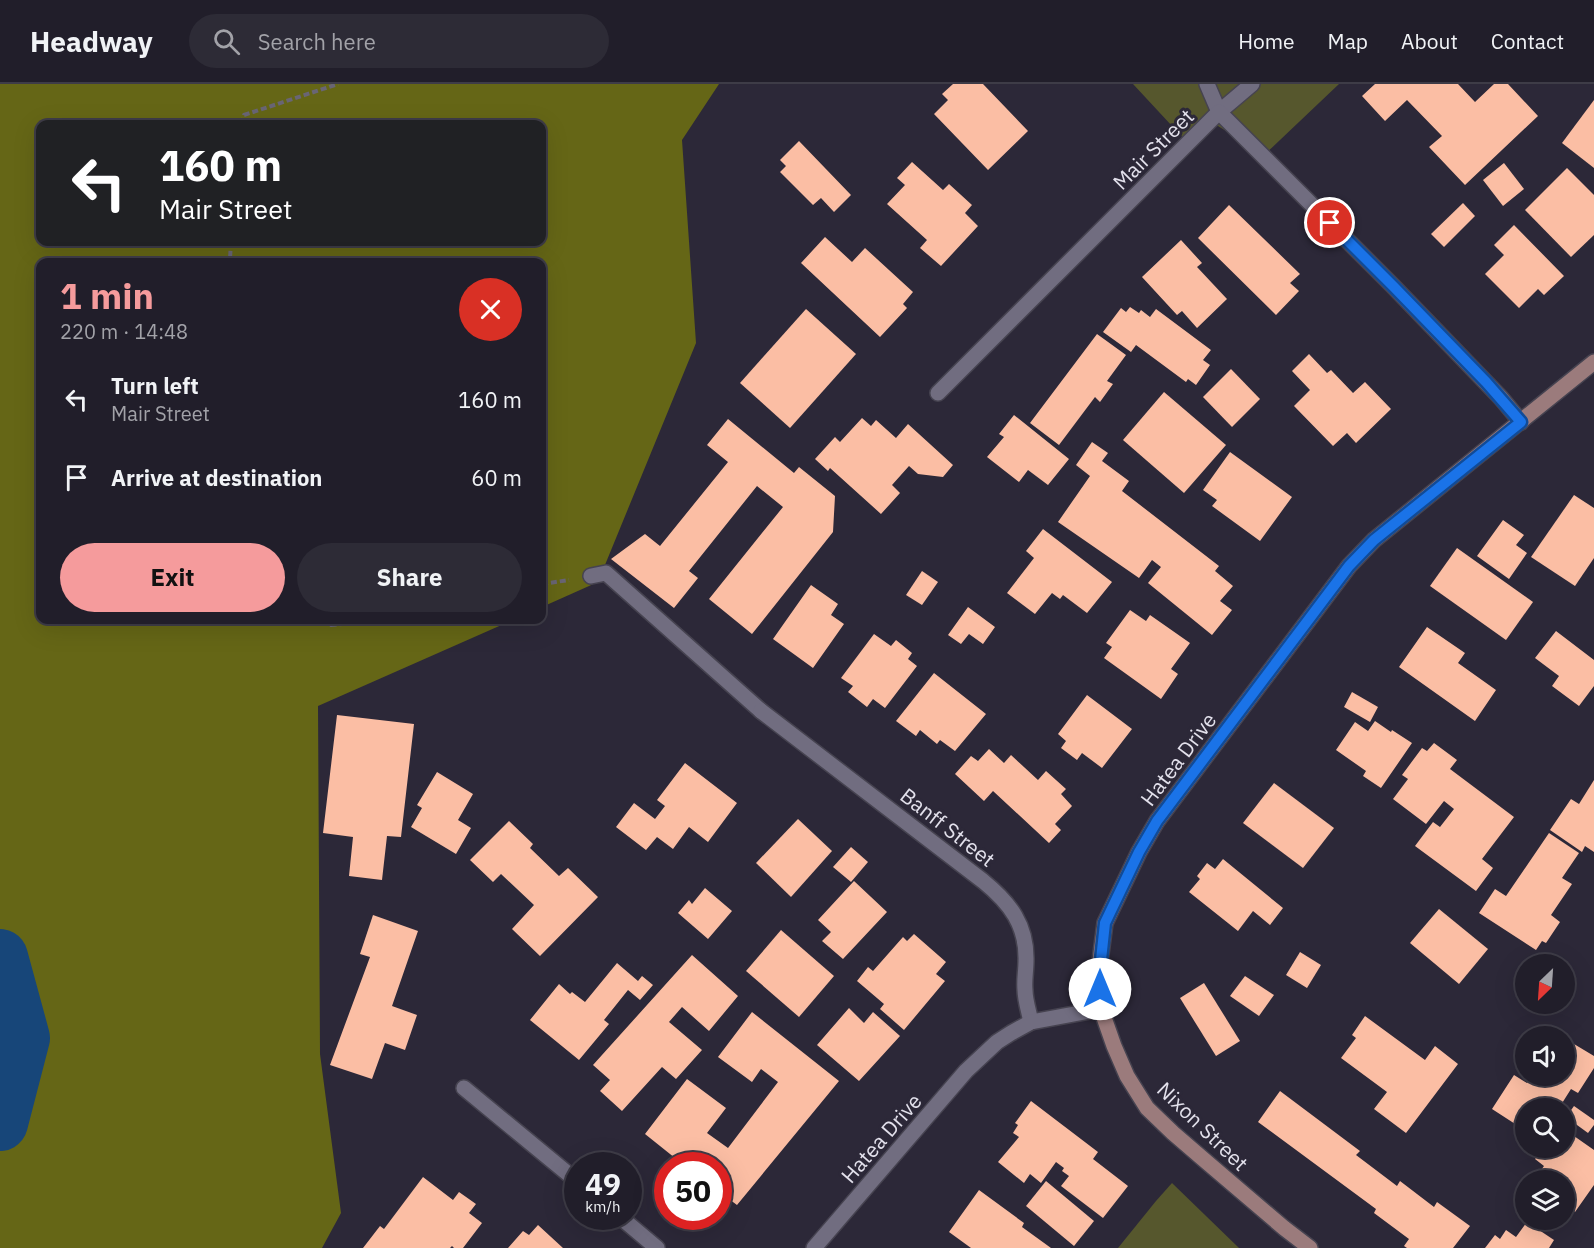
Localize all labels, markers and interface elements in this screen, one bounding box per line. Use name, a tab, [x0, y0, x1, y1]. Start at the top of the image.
search box	[189, 14, 609, 68]
text: Headway	[30, 23, 153, 60]
icon: search	[210, 25, 243, 58]
text: Search here	[258, 27, 376, 56]
text: Home	[1238, 27, 1295, 55]
text: Map	[1328, 27, 1368, 55]
text: About	[1401, 27, 1458, 55]
text: Contact	[1491, 27, 1564, 55]
street label: Mair Street	[1106, 102, 1200, 196]
text: 160 m	[159, 138, 282, 193]
icon: left	[60, 144, 138, 222]
text: Mair Street	[159, 191, 292, 226]
pin	[1304, 197, 1355, 248]
icon: arrive	[1313, 206, 1346, 239]
text: 1 min	[60, 272, 154, 319]
button: close	[459, 278, 522, 341]
text: 220 m · 14:48	[60, 318, 188, 345]
text: Turn left	[111, 371, 199, 400]
icon: left	[60, 383, 93, 416]
text: 160 m	[458, 385, 522, 414]
text: Mair Street	[111, 400, 210, 427]
icon: arrive	[60, 461, 93, 494]
text: Arrive at destination	[111, 463, 322, 492]
text: 60 m	[471, 463, 522, 492]
button: Exit	[60, 543, 285, 612]
button: Share	[297, 543, 522, 612]
street label: Hatea Drive	[1134, 707, 1222, 811]
street label: Banff Street	[895, 781, 1001, 873]
north arrow	[1515, 954, 1575, 1014]
map controls	[1515, 954, 1575, 1230]
position arrow	[1068, 957, 1132, 1021]
button: sound	[1515, 1026, 1575, 1086]
street label: Nixon Street	[1151, 1075, 1255, 1177]
street label: Hatea Drive	[834, 1087, 928, 1189]
button: search	[1515, 1098, 1575, 1158]
speed limit sign: 50	[654, 1152, 732, 1230]
text: 49	[585, 1164, 621, 1203]
button: layers	[1515, 1170, 1575, 1230]
text: km/h	[585, 1197, 621, 1216]

